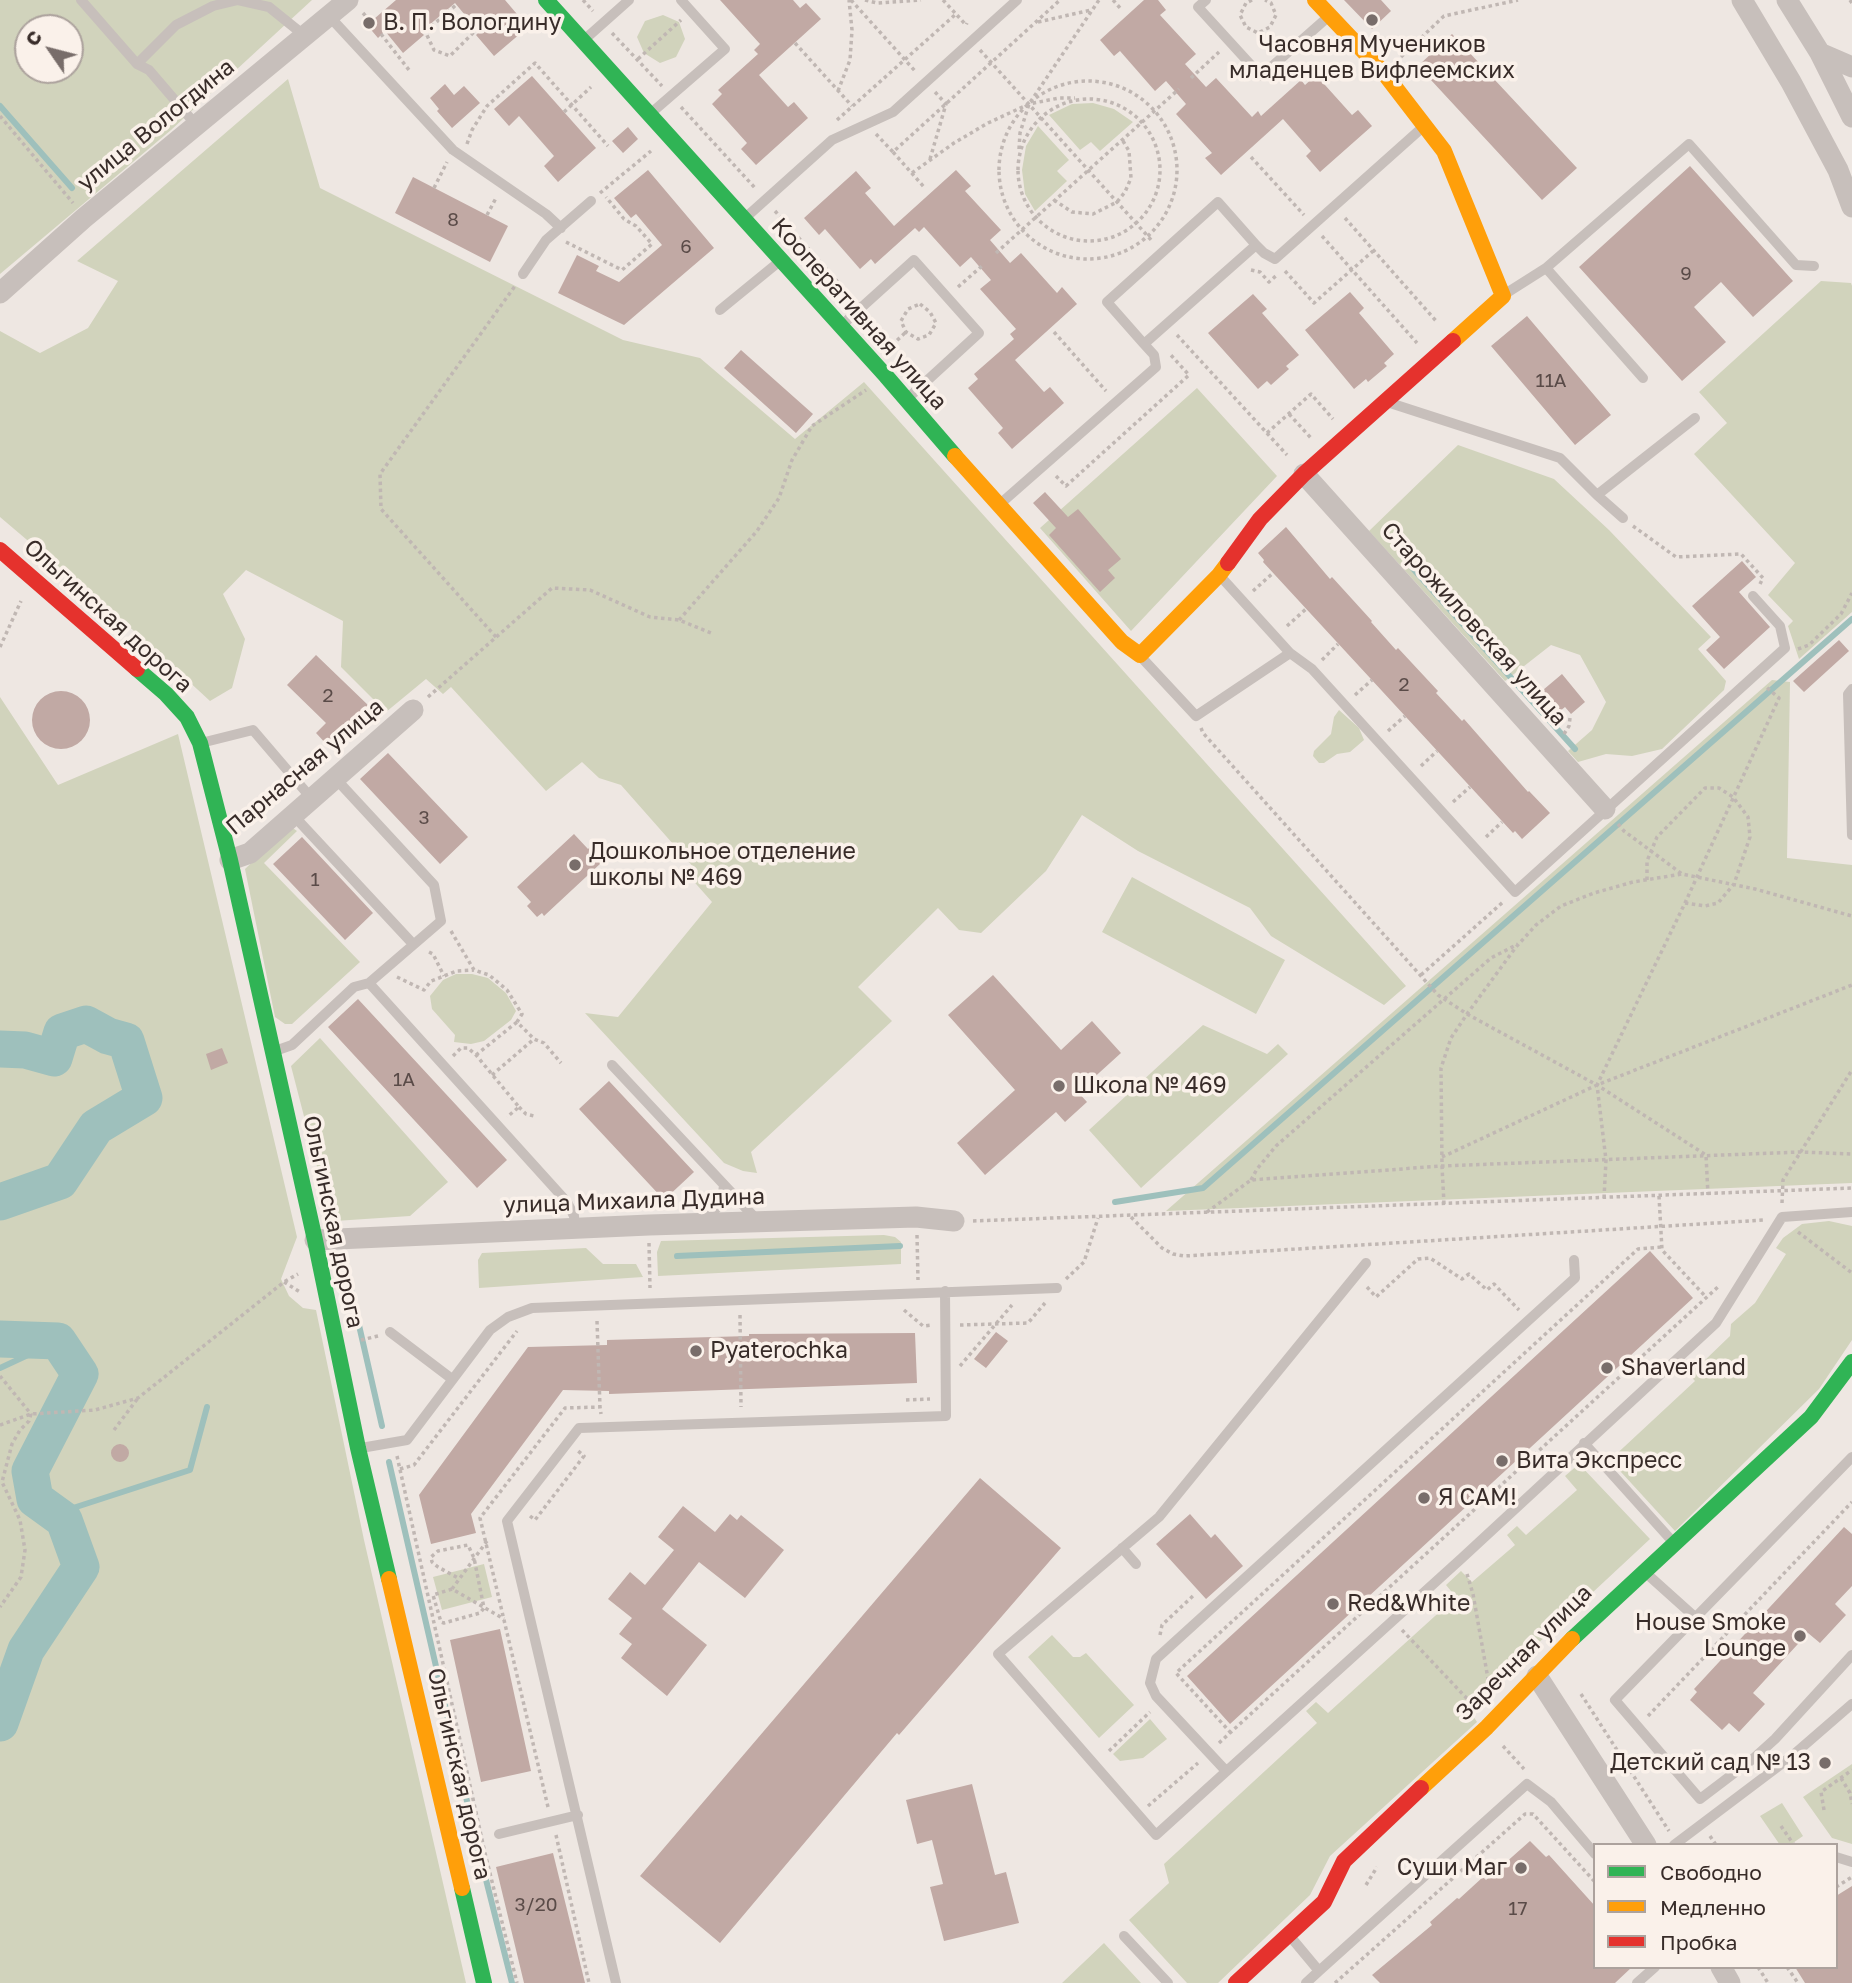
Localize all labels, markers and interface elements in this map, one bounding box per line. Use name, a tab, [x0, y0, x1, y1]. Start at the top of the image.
place label: В. П. Вологдину	[383, 9, 561, 37]
marker: Часовня Мучеников младенцев Вифлеемских	[1364, 12, 1380, 28]
north arrow	[14, 14, 84, 84]
marker: В. П. Вологдину	[361, 15, 377, 31]
text: С	[20, 26, 46, 50]
place label: Часовня Мучеников младенцев Вифлеемских	[1229, 31, 1515, 85]
street label: улица Вологдина	[72, 53, 240, 197]
house number: 8	[447, 209, 459, 231]
street label: Кооперативная улица	[765, 212, 953, 416]
house number: 6	[680, 236, 692, 258]
house number: 9	[1680, 263, 1692, 285]
house number: 11А	[1535, 370, 1567, 392]
street label: Старожиловская улица	[1375, 517, 1573, 731]
street label: Ольгинская дорога	[18, 533, 198, 699]
house number: 2	[1398, 674, 1410, 696]
house number: 2	[322, 685, 334, 707]
street label: Парнасная улица	[221, 693, 389, 841]
house number: 3	[418, 807, 430, 829]
place label: Дошкольное отделение школы № 469	[589, 838, 856, 892]
marker: Дошкольное отделение школы № 469	[567, 857, 583, 873]
house number: 1	[310, 869, 320, 891]
house number: 1А	[393, 1069, 415, 1091]
place label: Школа № 469	[1073, 1072, 1227, 1100]
marker: Школа № 469	[1051, 1078, 1067, 1094]
street label: Ольгинская дорога	[297, 1113, 369, 1331]
street label: улица Михаила Дудина	[503, 1183, 765, 1219]
place label: Pyaterochka	[710, 1337, 848, 1365]
marker: Pyaterochka	[688, 1343, 704, 1359]
place label: Shaverland	[1621, 1354, 1746, 1382]
marker: Shaverland	[1599, 1360, 1615, 1376]
place label: Вита Экспресс	[1516, 1447, 1682, 1475]
marker: Вита Экспресс	[1494, 1453, 1510, 1469]
place label: Я САМ!	[1438, 1484, 1517, 1512]
marker: Я САМ!	[1416, 1490, 1432, 1506]
street label: Заречная улица	[1450, 1579, 1598, 1727]
place label: Red&White	[1347, 1590, 1470, 1618]
marker: Red&White	[1325, 1596, 1341, 1612]
place label: House Smoke Lounge	[1635, 1609, 1786, 1663]
marker: House Smoke Lounge	[1792, 1628, 1808, 1644]
street label: Ольгинская дорога	[421, 1665, 497, 1883]
place label: Детский сад № 13	[1610, 1749, 1811, 1777]
marker: Детский сад № 13	[1817, 1755, 1833, 1771]
legend	[1593, 1843, 1838, 1969]
place label: Суши Маг	[1397, 1854, 1507, 1882]
text: Свободно	[1660, 1859, 1762, 1885]
marker: Суши Маг	[1513, 1860, 1529, 1876]
house number: 3/20	[514, 1894, 558, 1916]
text: Медленно	[1660, 1894, 1766, 1920]
house number: 17	[1508, 1898, 1528, 1920]
text: Пробка	[1660, 1929, 1738, 1955]

